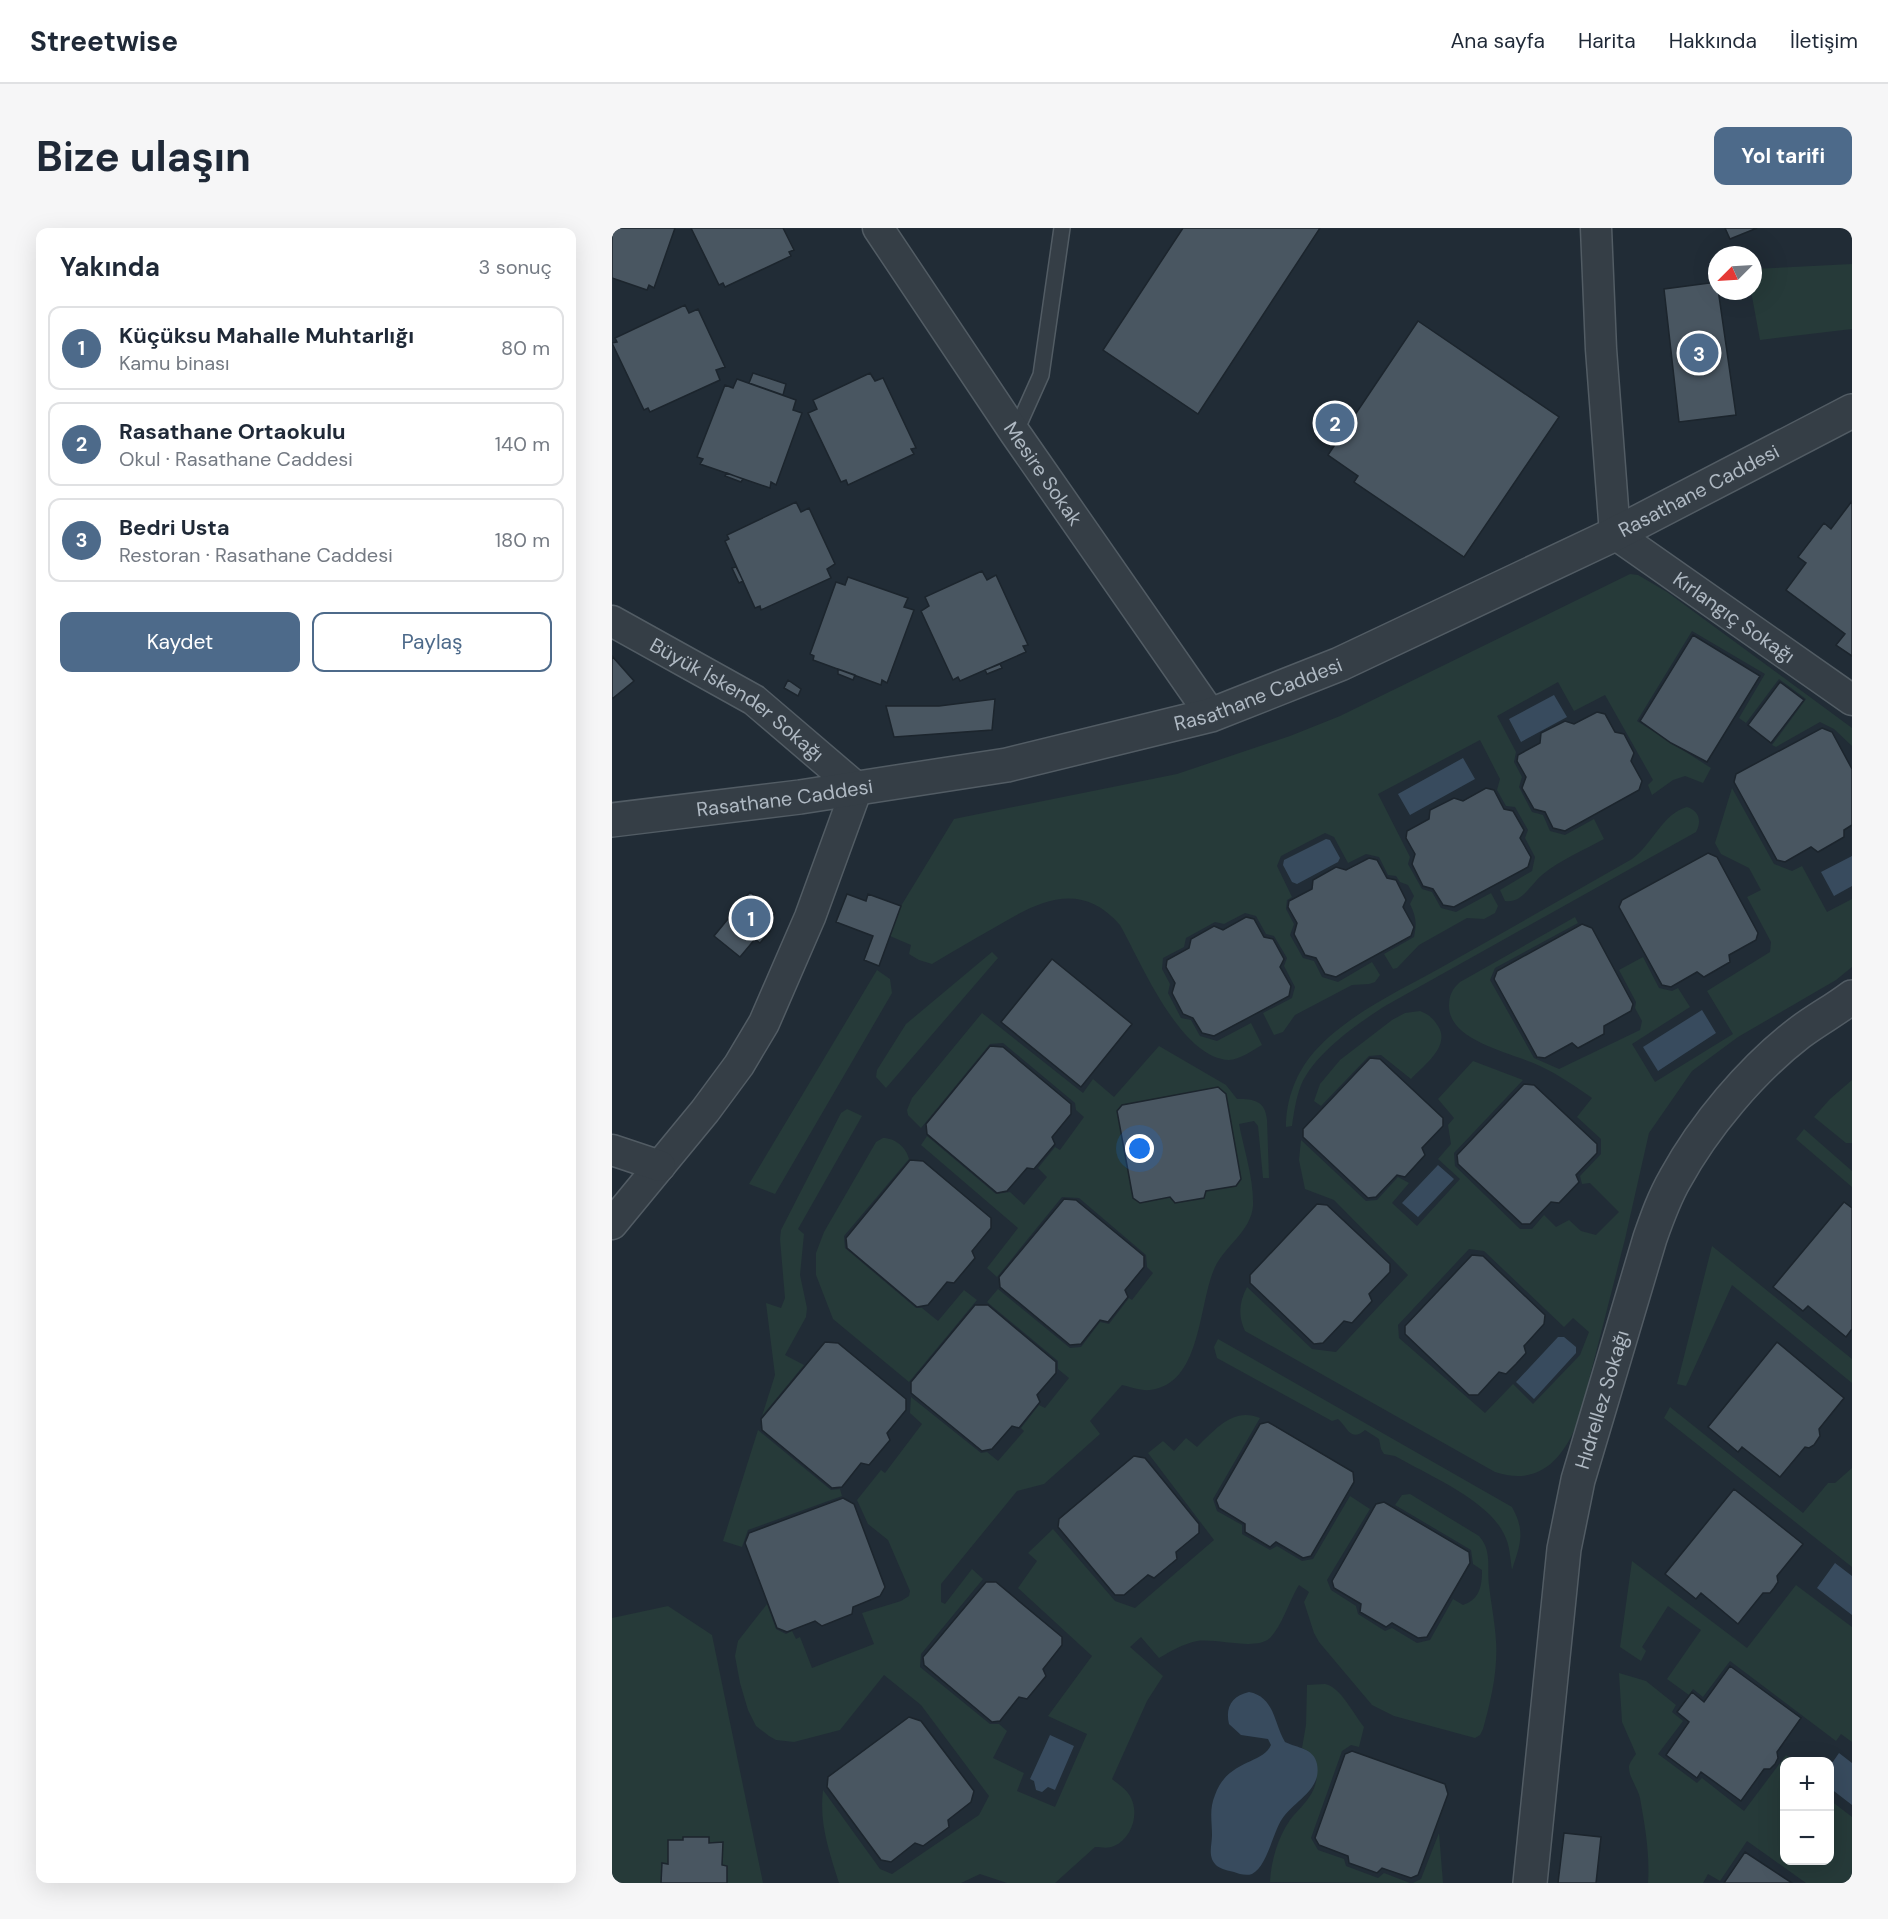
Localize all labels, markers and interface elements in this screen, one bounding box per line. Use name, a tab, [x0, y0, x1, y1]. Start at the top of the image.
text: Streetwise	[30, 23, 178, 60]
text: Ana sayfa	[1450, 27, 1545, 55]
text: Harita	[1578, 27, 1636, 55]
text: Hakkında	[1669, 27, 1757, 55]
text: İletişim	[1790, 27, 1858, 55]
button: Yol tarifi	[1714, 127, 1852, 185]
text: Bize ulaşın	[36, 129, 251, 184]
north arrow	[1708, 246, 1762, 300]
text: Yakında	[60, 250, 160, 284]
text: 3 sonuç	[479, 254, 552, 280]
text: Küçüksu Mahalle Muhtarlığı	[119, 321, 414, 350]
pin: 3	[1680, 330, 1718, 376]
text: 1	[78, 335, 85, 361]
text: 80 m	[501, 335, 550, 361]
text: Kamu binası	[119, 350, 230, 376]
pin: 2	[1316, 400, 1354, 446]
text: Rasathane Ortaokulu	[119, 417, 346, 446]
street label: Mesire Sokak	[998, 417, 1088, 531]
text: 2	[76, 431, 87, 457]
text: 140 m	[495, 431, 550, 457]
street label: Rasathane Caddesi	[1614, 438, 1784, 543]
text: Okul · Rasathane Caddesi	[119, 446, 353, 472]
text: Bedri Usta	[119, 513, 230, 542]
text: 3	[75, 527, 88, 553]
text: 180 m	[495, 527, 550, 553]
text: Restoran · Rasathane Caddesi	[119, 542, 393, 568]
street label: Kırlangıç Sokağı	[1668, 566, 1800, 669]
button: Kaydet	[60, 612, 300, 672]
button: Paylaş	[312, 612, 552, 672]
street label: Büyük İskender Sokağı	[645, 632, 829, 767]
street label: Rasathane Caddesi	[1171, 651, 1346, 737]
street label: Rasathane Caddesi	[695, 773, 875, 823]
pin: 1	[732, 896, 770, 940]
your location	[1125, 1134, 1154, 1163]
street label: Hıdrellez Sokağı	[1569, 1327, 1635, 1472]
map controls	[1780, 1757, 1834, 1865]
button: +	[1780, 1757, 1834, 1811]
button: −	[1780, 1811, 1834, 1865]

